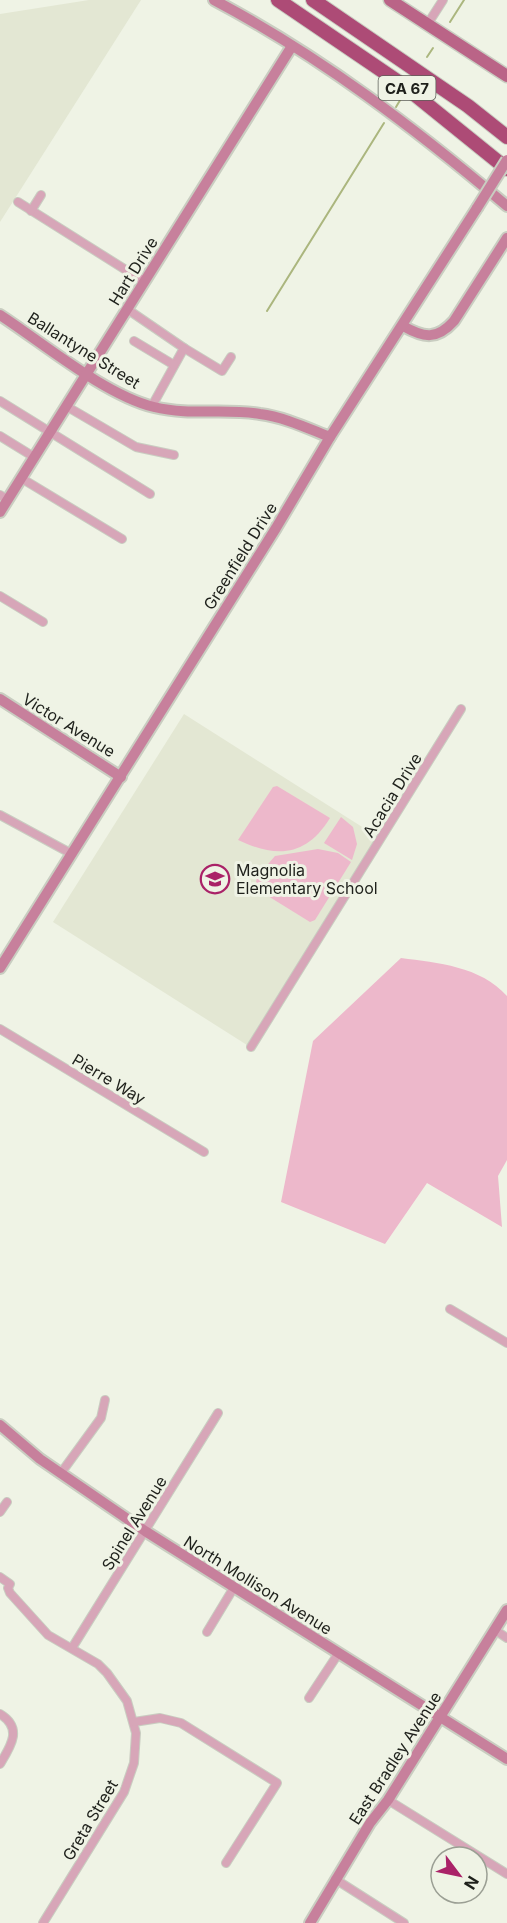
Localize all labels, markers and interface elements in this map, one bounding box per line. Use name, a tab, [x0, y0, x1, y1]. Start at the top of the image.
road number: CA 67	[378, 76, 436, 100]
street label: Hart Drive	[104, 233, 162, 309]
street label: Ballantyne Street	[24, 307, 144, 393]
street label: Greenfield Drive	[199, 499, 281, 613]
street label: Victor Avenue	[19, 689, 119, 761]
street label: Acacia Drive	[358, 749, 426, 841]
place label: Magnolia Elementary School	[236, 860, 378, 898]
school or university icon: Magnolia Elementary School	[199, 863, 231, 895]
street label: Pierre Way	[69, 1049, 149, 1109]
street label: Spinel Avenue	[97, 1472, 171, 1574]
street label: North Mollison Avenue	[180, 1531, 336, 1639]
street label: East Bradley Avenue	[345, 1688, 445, 1828]
street label: Greta Street	[58, 1776, 122, 1864]
north arrow	[429, 1845, 489, 1905]
text: N	[460, 1872, 483, 1893]

